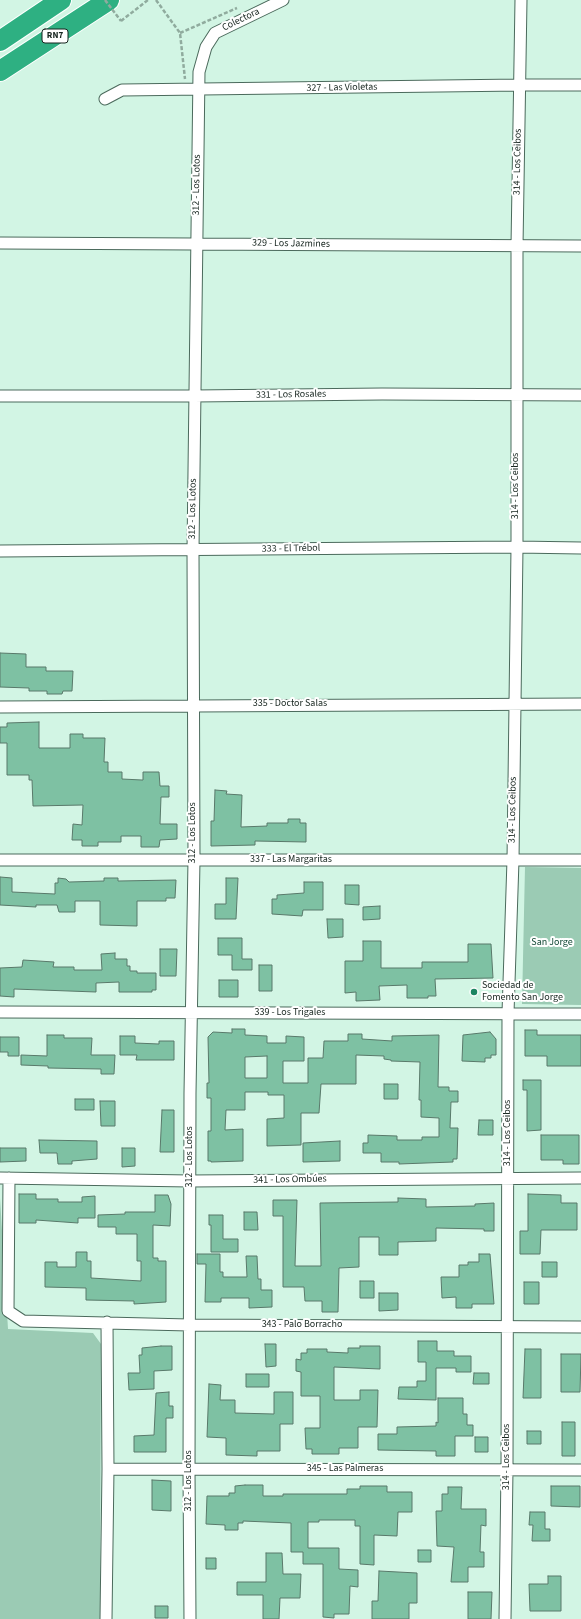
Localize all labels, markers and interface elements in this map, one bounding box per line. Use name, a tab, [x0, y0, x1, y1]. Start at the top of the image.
street label: Colectora	[220, 6, 262, 34]
road number: RN7	[42, 29, 68, 43]
street label: 327 - Las Violetas	[306, 81, 378, 95]
street label: 314 - Los Ceibos	[511, 129, 525, 195]
street label: 312 - Los Lotos	[190, 154, 204, 216]
street label: 329 - Los Jazmines	[252, 237, 330, 251]
street label: 331 - Los Rosales	[256, 388, 326, 402]
street label: 314 - Los Ceibos	[510, 453, 522, 519]
street label: 312 - Los Lotos	[186, 478, 200, 540]
street label: 333 - El Trébol	[262, 542, 320, 556]
street label: 335 - Doctor Salas	[253, 698, 327, 710]
street label: 314 - Los Ceibos	[506, 777, 520, 843]
street label: 312 - Los Lotos	[187, 802, 199, 864]
street label: 337 - Las Margaritas	[250, 854, 332, 866]
park label: San Jorge	[531, 937, 573, 949]
place label: Sociedad de Fomento San Jorge	[482, 980, 563, 1004]
marker: Sociedad de Fomento San Jorge	[469, 987, 479, 997]
street label: 339 - Los Trigales	[255, 1007, 325, 1019]
street label: 314 - Los Ceibos	[502, 1100, 514, 1166]
street label: 312 - Los Lotos	[184, 1126, 196, 1188]
street label: 341 - Los Ombúes	[253, 1173, 327, 1187]
street label: 343 - Palo Borracho	[262, 1319, 342, 1331]
street label: 314 - Los Ceibos	[501, 1424, 513, 1490]
street label: 312 - Los Lotos	[183, 1450, 195, 1512]
street label: 345 - Las Palmeras	[307, 1463, 383, 1475]

